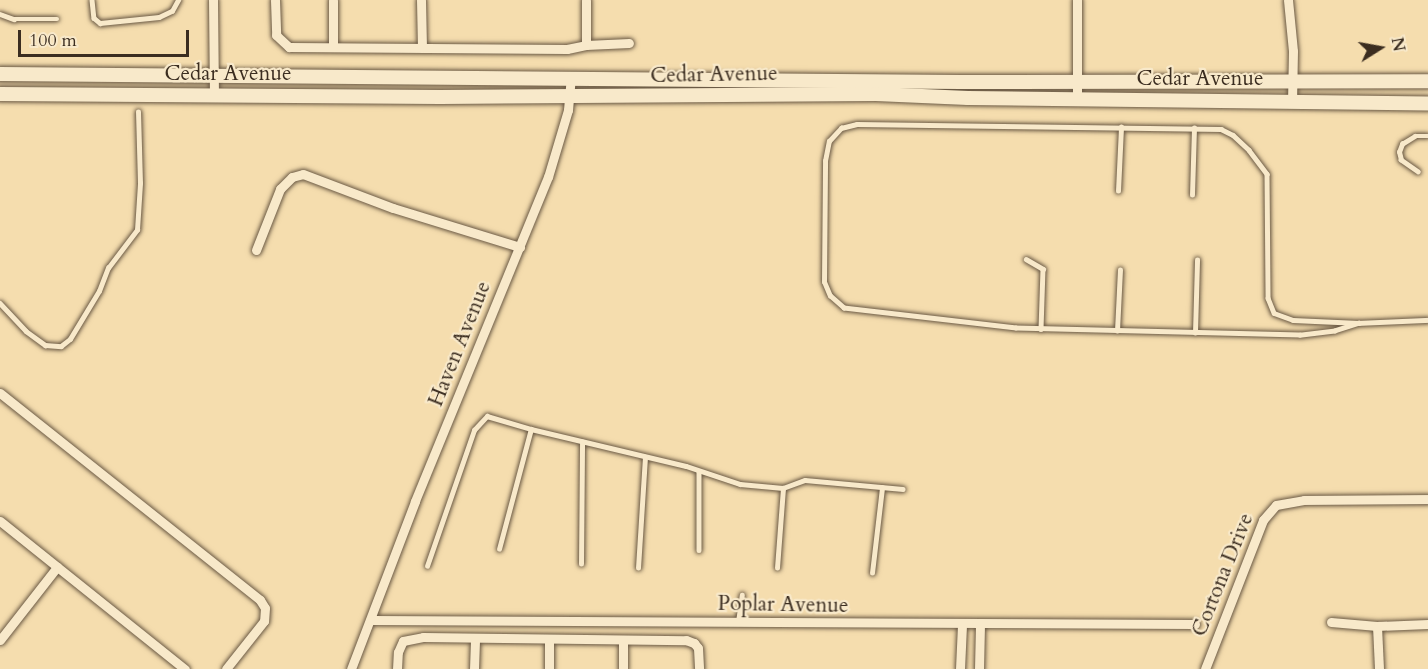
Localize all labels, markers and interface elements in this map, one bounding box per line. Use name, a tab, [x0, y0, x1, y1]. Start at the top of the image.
scale bar	[21, 18, 192, 56]
north arrow	[1350, 18, 1410, 78]
text: 100 m	[29, 28, 77, 53]
text: N	[1386, 36, 1410, 53]
street label: Cedar Avenue	[164, 61, 292, 87]
street label: Cedar Avenue	[650, 61, 778, 89]
street label: Cedar Avenue	[1136, 66, 1264, 92]
street label: Haven Avenue	[424, 278, 496, 410]
street label: Cortona Drive	[1187, 510, 1259, 640]
street label: Poplar Avenue	[717, 591, 849, 619]

